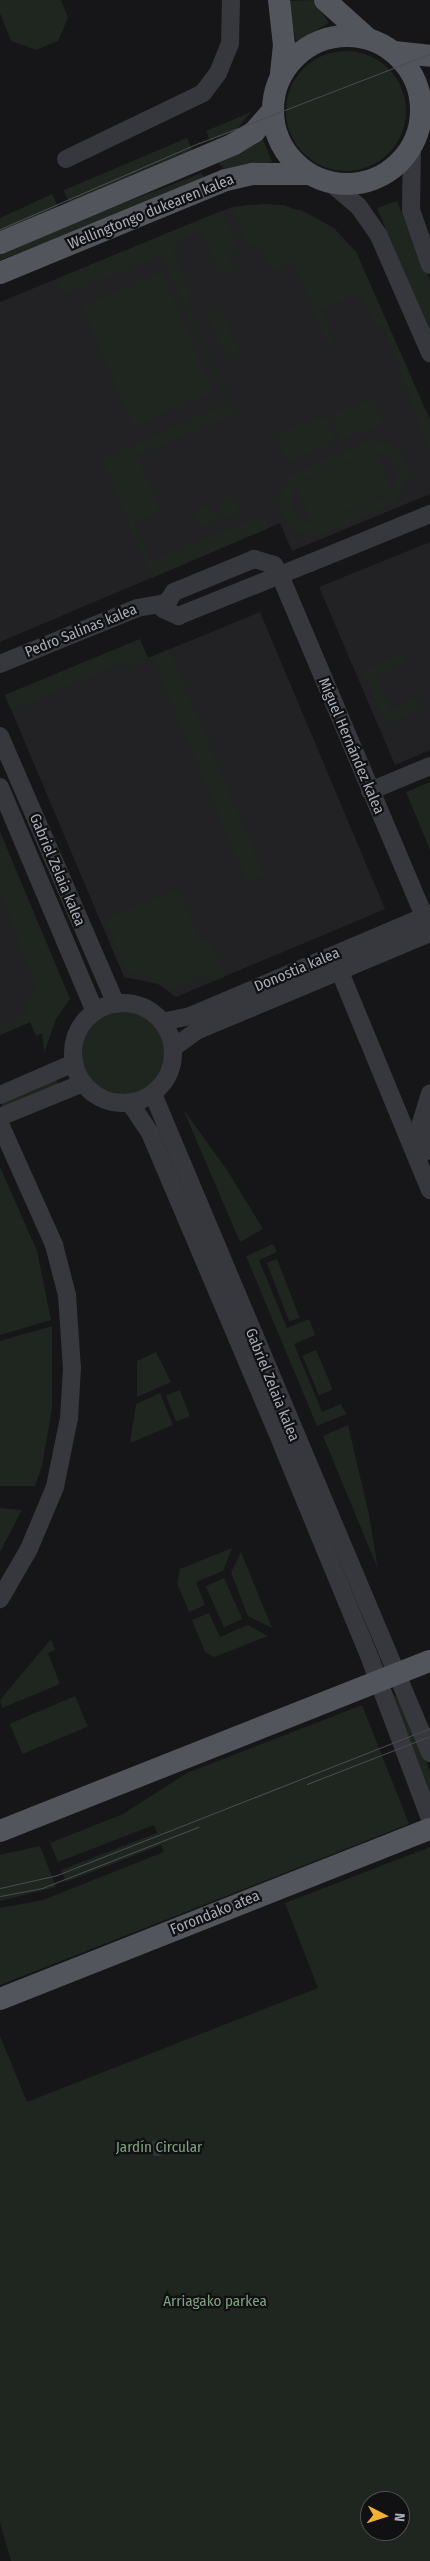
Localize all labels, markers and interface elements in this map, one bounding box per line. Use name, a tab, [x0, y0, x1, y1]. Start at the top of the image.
street label: Wellingtongo dukearen kalea	[65, 170, 237, 254]
street label: Pedro Salinas kalea	[22, 600, 140, 662]
street label: Miguel Hernández kalea	[314, 675, 388, 817]
street label: Gabriel Zelaia kalea	[25, 811, 89, 929]
street label: Donostia kalea	[252, 944, 342, 996]
street label: Gabriel Zelaia kalea	[241, 1326, 303, 1444]
street label: Forondako atea	[168, 1887, 262, 1939]
park label: Jardín Circular	[116, 2139, 202, 2157]
park label: Arriagako parkea	[163, 2293, 267, 2311]
north arrow	[360, 2491, 410, 2541]
text: N	[391, 2512, 408, 2522]

